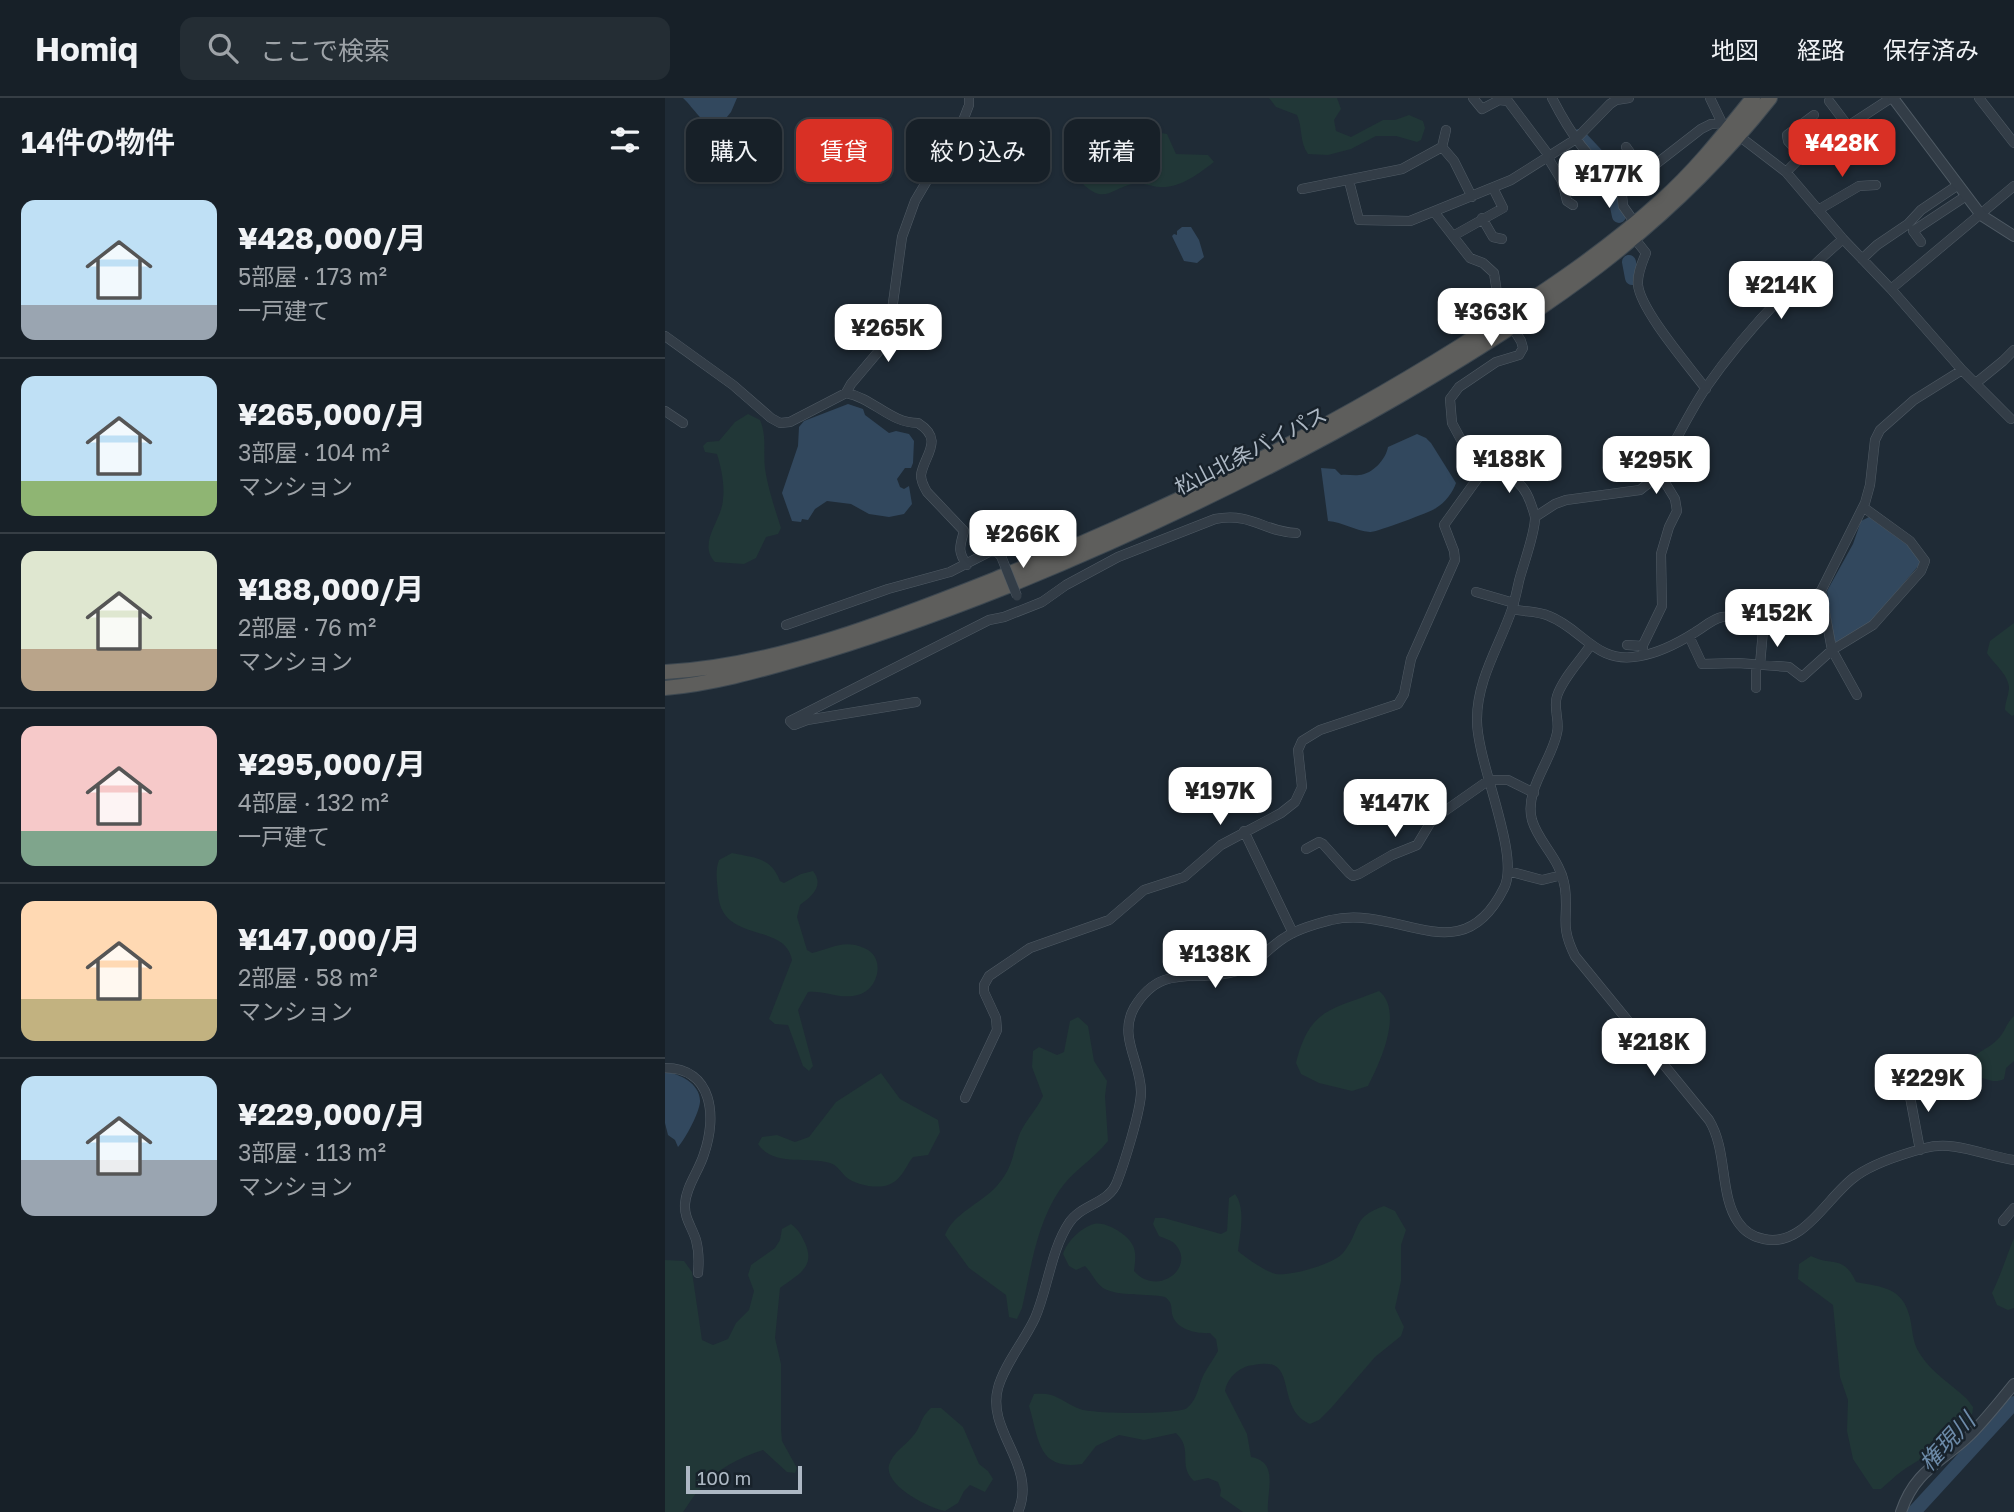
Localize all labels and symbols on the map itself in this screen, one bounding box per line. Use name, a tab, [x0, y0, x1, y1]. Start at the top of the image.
pin: ¥428K	[1793, 120, 1891, 179]
pin: ¥177K	[1560, 150, 1658, 210]
pin: ¥214K	[1732, 262, 1830, 321]
pin: ¥363K	[1442, 288, 1540, 348]
pin: ¥265K	[839, 304, 937, 364]
street label: 松山北条バイパス	[1170, 400, 1331, 500]
pin: ¥188K	[1460, 436, 1558, 495]
pin: ¥295K	[1607, 436, 1705, 496]
pin: ¥266K	[974, 510, 1072, 570]
pin: ¥152K	[1728, 589, 1826, 649]
pin: ¥197K	[1171, 768, 1269, 827]
pin: ¥147K	[1346, 780, 1444, 839]
pin: ¥138K	[1166, 930, 1264, 990]
pin: ¥218K	[1605, 1018, 1703, 1078]
pin: ¥229K	[1879, 1054, 1977, 1114]
water label: 権現川	[1913, 1404, 1982, 1476]
scale bar	[686, 1463, 801, 1495]

